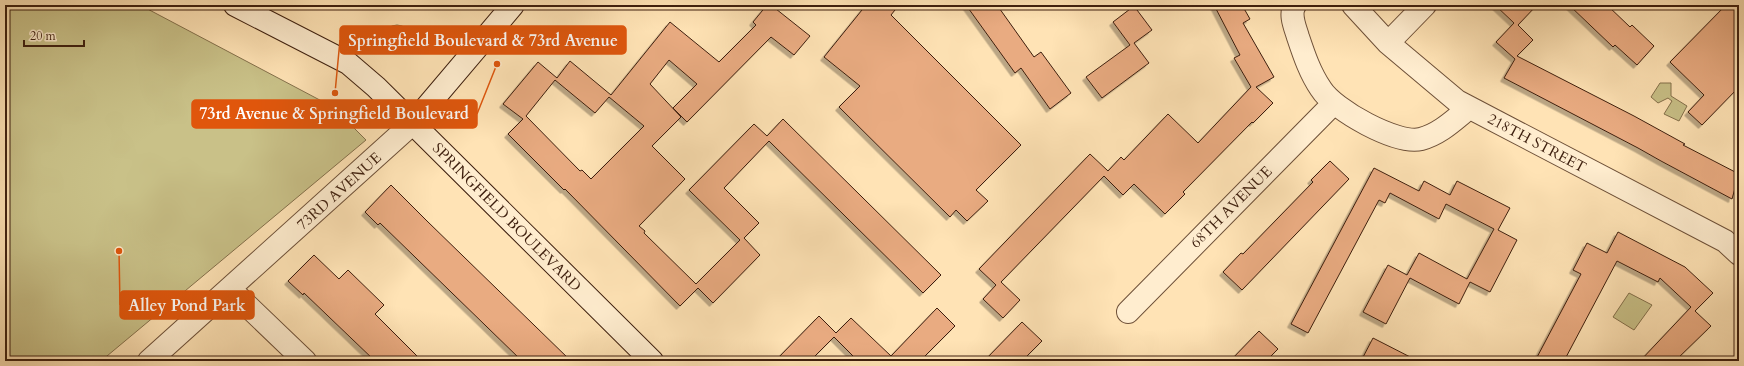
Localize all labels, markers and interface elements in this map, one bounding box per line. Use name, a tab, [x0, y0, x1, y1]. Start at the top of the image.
scale bar	[24, 22, 84, 48]
callout: Springfield Boulevard & 73rd Avenue	[340, 26, 626, 54]
text: 20 m	[30, 28, 57, 44]
text: Springfield Boulevard & 73rd Avenue	[348, 30, 618, 52]
callout: 73rd Avenue & Springfield Boulevard	[192, 100, 477, 128]
text: 73rd Avenue & Springfield Boulevard	[199, 103, 469, 125]
street label: 218TH STREET	[1484, 109, 1590, 177]
street label: SPRINGFIELD BOULEVARD	[428, 138, 586, 296]
street label: 73RD AVENUE	[292, 148, 386, 234]
street label: 68TH AVENUE	[1186, 162, 1276, 252]
callout: Alley Pond Park	[120, 291, 254, 319]
text: Alley Pond Park	[128, 295, 246, 317]

